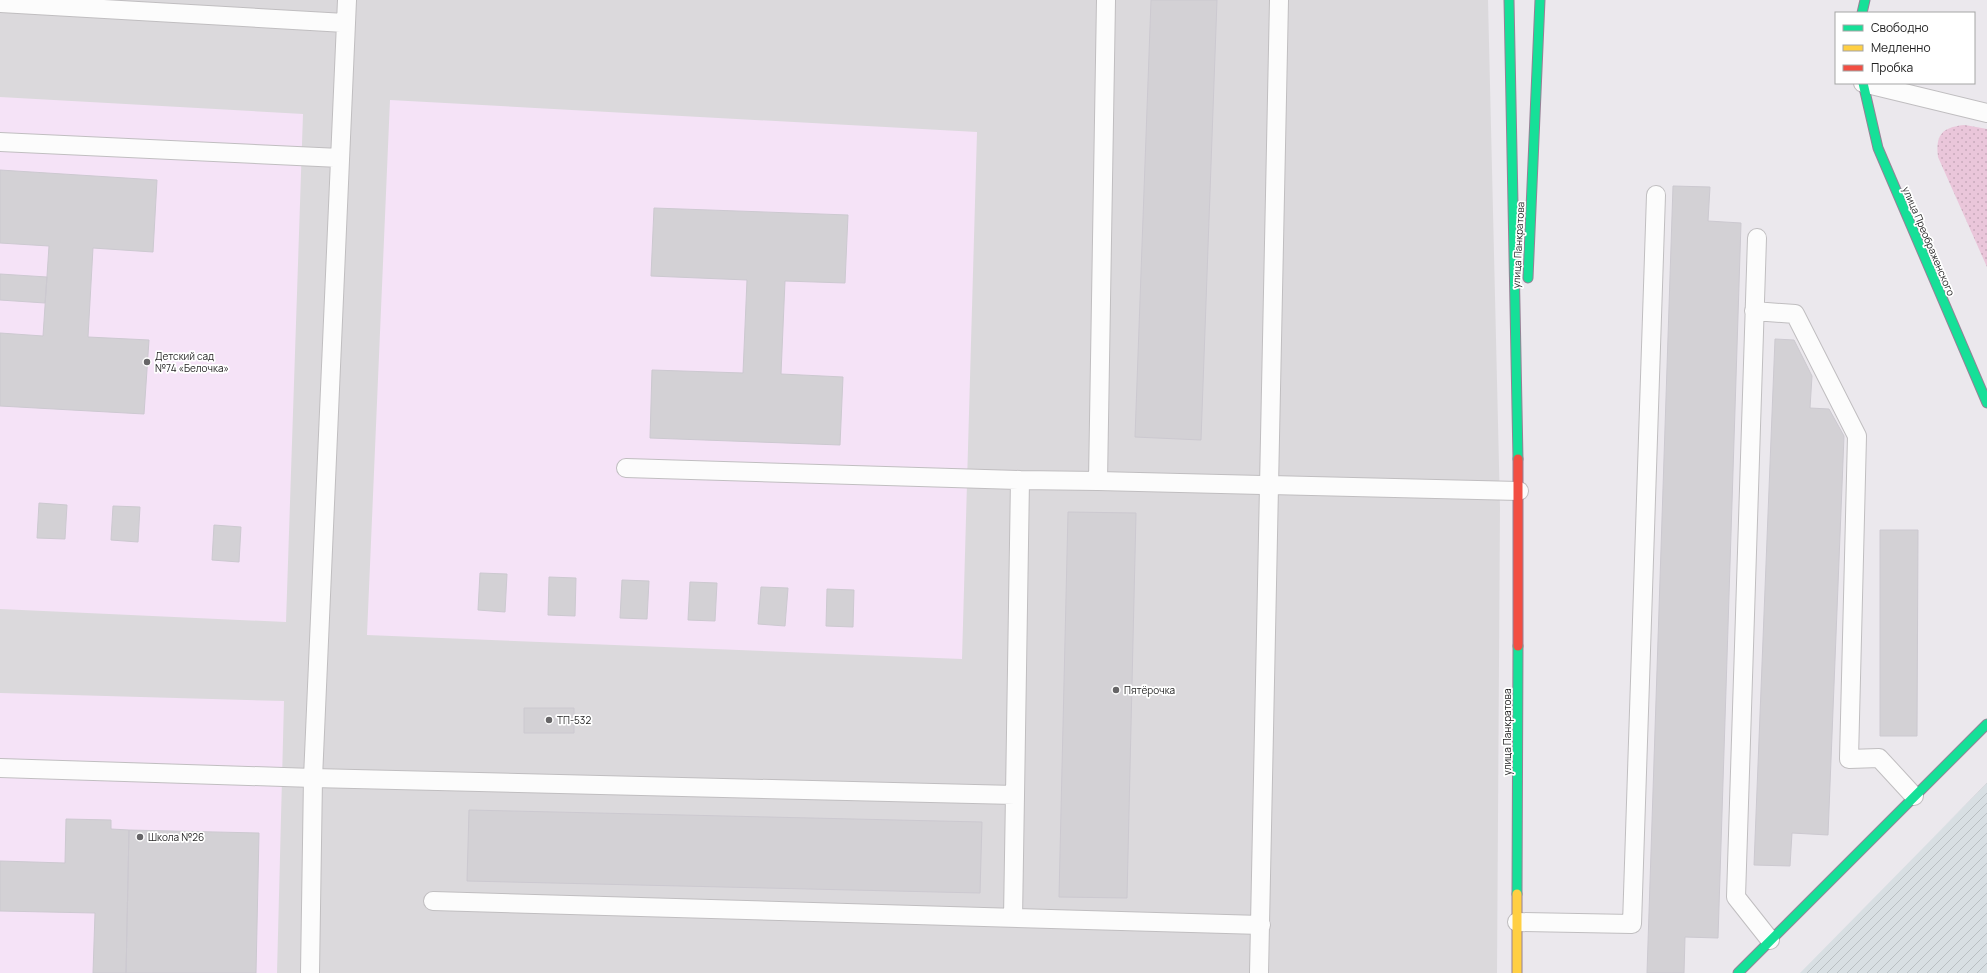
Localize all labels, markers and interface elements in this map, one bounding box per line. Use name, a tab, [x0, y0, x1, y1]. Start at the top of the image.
legend	[1835, 12, 1975, 84]
text: Свободно	[1871, 19, 1929, 36]
text: Медленно	[1871, 39, 1931, 56]
text: Пробка	[1871, 59, 1913, 76]
street label: улица Преображенского	[1900, 184, 1958, 298]
street label: улица Панкратова	[1509, 201, 1527, 289]
place label: Детский сад №74 «Белочка»	[155, 349, 229, 375]
marker: Детский сад №74 «Белочка»	[142, 357, 152, 367]
place label: Пятёрочка	[1124, 683, 1175, 697]
marker: Пятёрочка	[1111, 685, 1121, 695]
street label: улица Панкратова	[1500, 689, 1514, 775]
place label: ТП-532	[557, 713, 591, 727]
marker: ТП-532	[544, 715, 554, 725]
place label: Школа №26	[148, 830, 204, 844]
marker: Школа №26	[135, 832, 145, 842]

